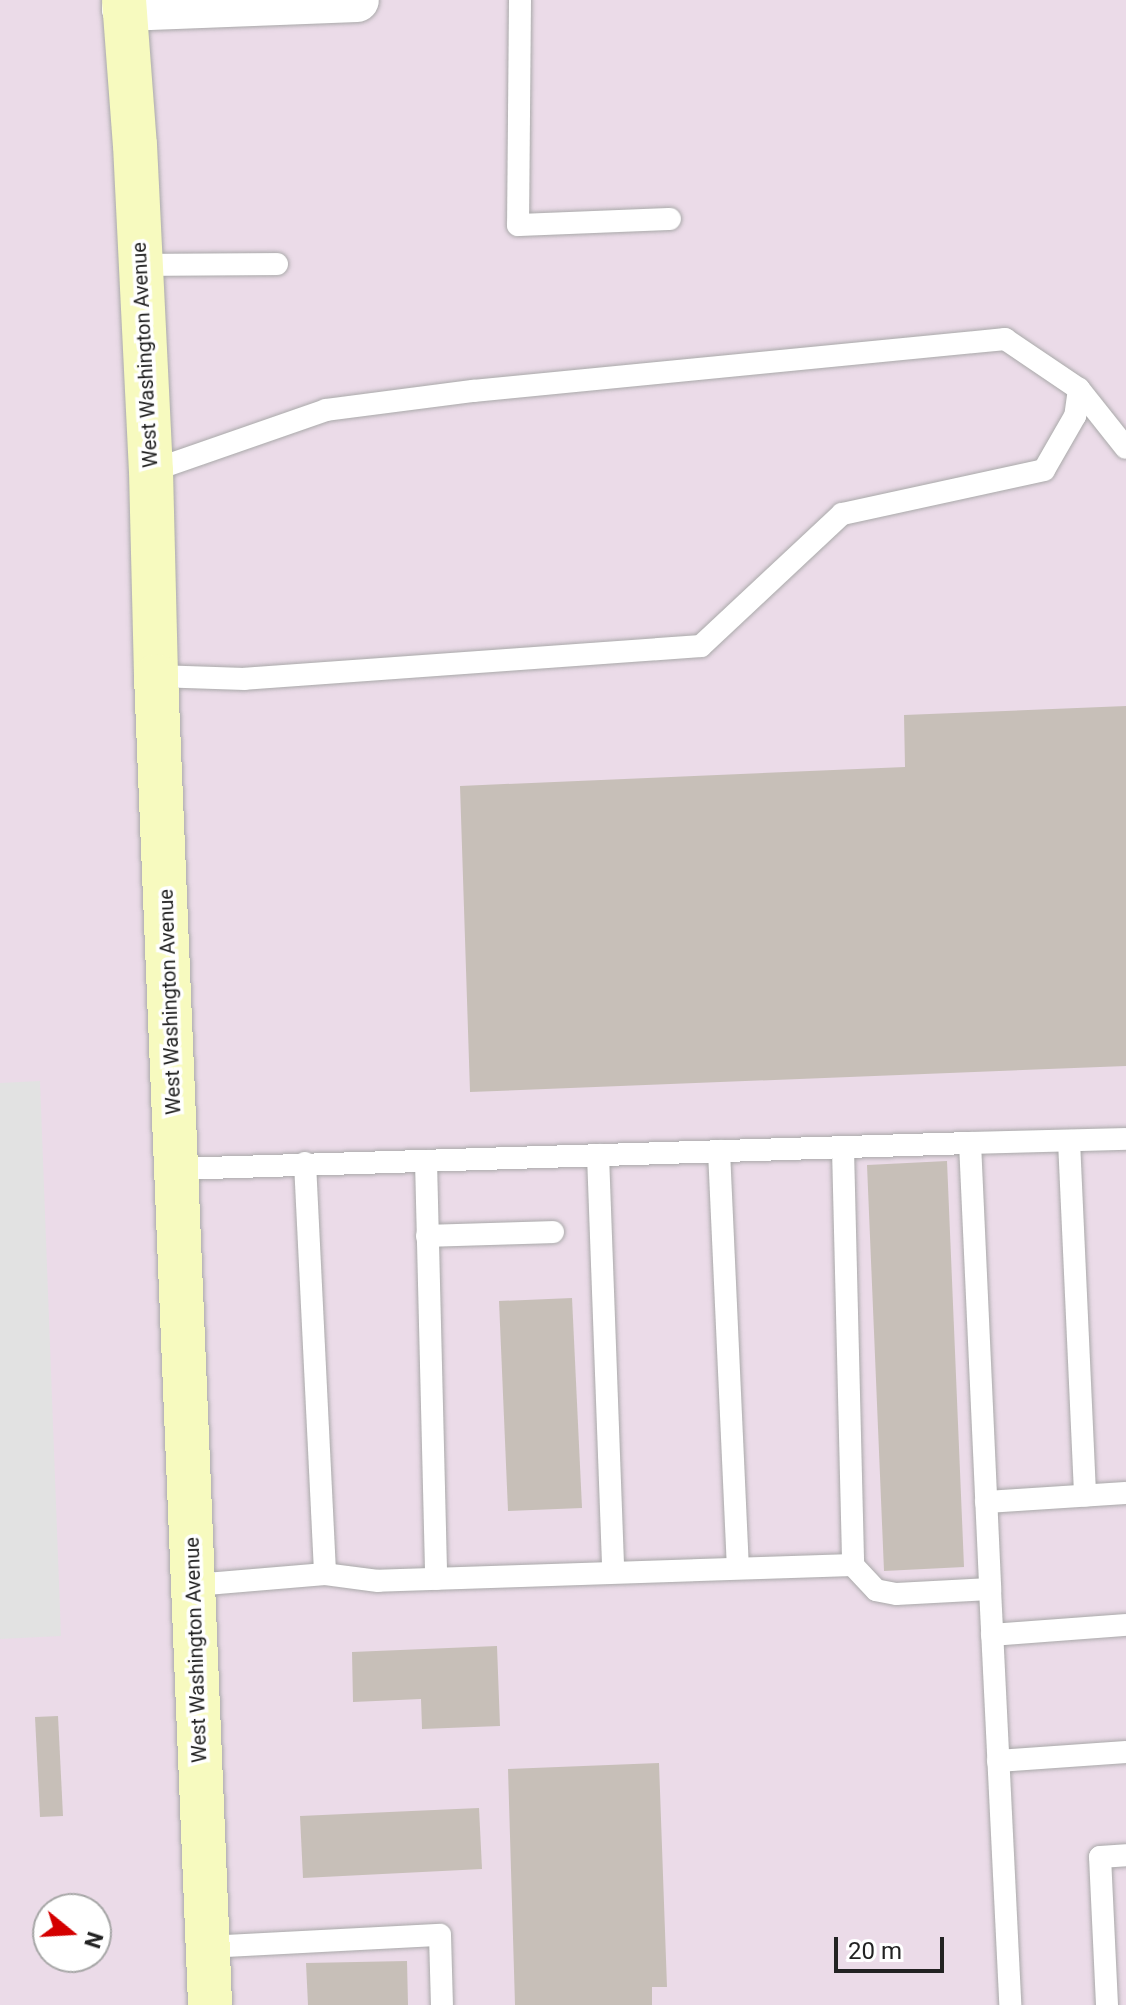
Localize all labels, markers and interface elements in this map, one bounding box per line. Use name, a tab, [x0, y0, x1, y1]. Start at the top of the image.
street label: West Washington Avenue	[127, 242, 163, 468]
street label: West Washington Avenue	[154, 889, 186, 1115]
street label: West Washington Avenue	[180, 1537, 212, 1763]
north arrow	[32, 1893, 112, 1973]
scale bar	[838, 1921, 948, 1971]
text: N	[79, 1929, 108, 1951]
text: 20 m	[848, 1937, 902, 1965]

